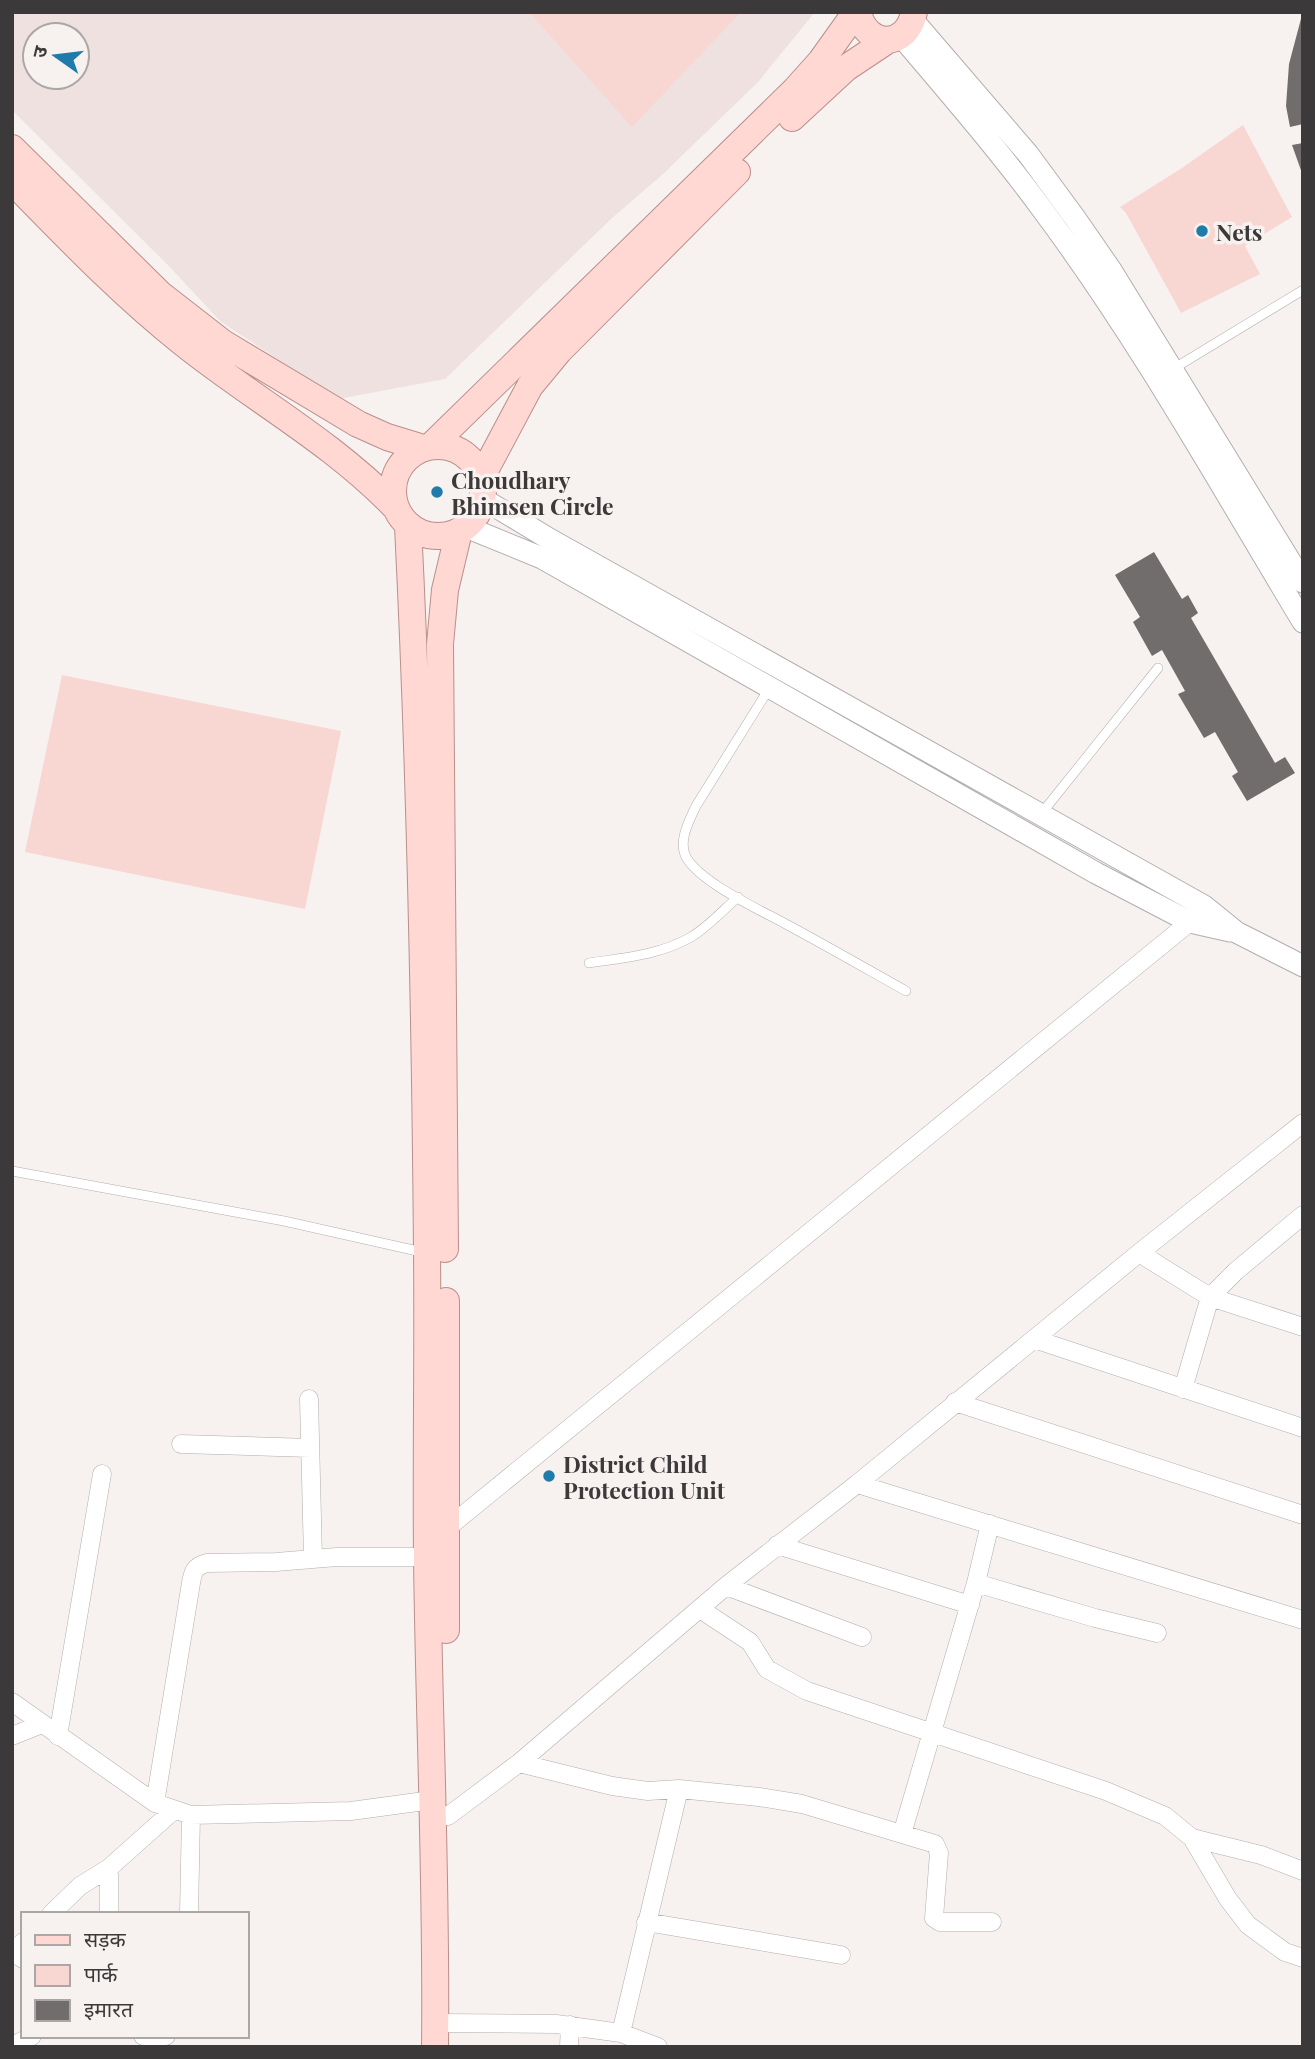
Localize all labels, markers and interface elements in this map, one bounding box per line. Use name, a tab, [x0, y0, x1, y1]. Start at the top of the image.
north arrow	[21, 21, 91, 91]
text: उ	[25, 42, 53, 60]
place label: Nets	[1216, 216, 1262, 247]
marker: Nets	[1194, 223, 1210, 239]
place label: Choudhary Bhimsen Circle	[451, 464, 614, 521]
marker: Choudhary Bhimsen Circle	[429, 484, 445, 500]
place label: District Child Protection Unit	[563, 1448, 726, 1505]
marker: District Child Protection Unit	[541, 1468, 557, 1484]
legend	[21, 1912, 248, 2038]
text: सड़क	[84, 1924, 126, 1952]
text: पार्क	[84, 1959, 118, 1987]
text: इमारत	[84, 1994, 134, 2022]

